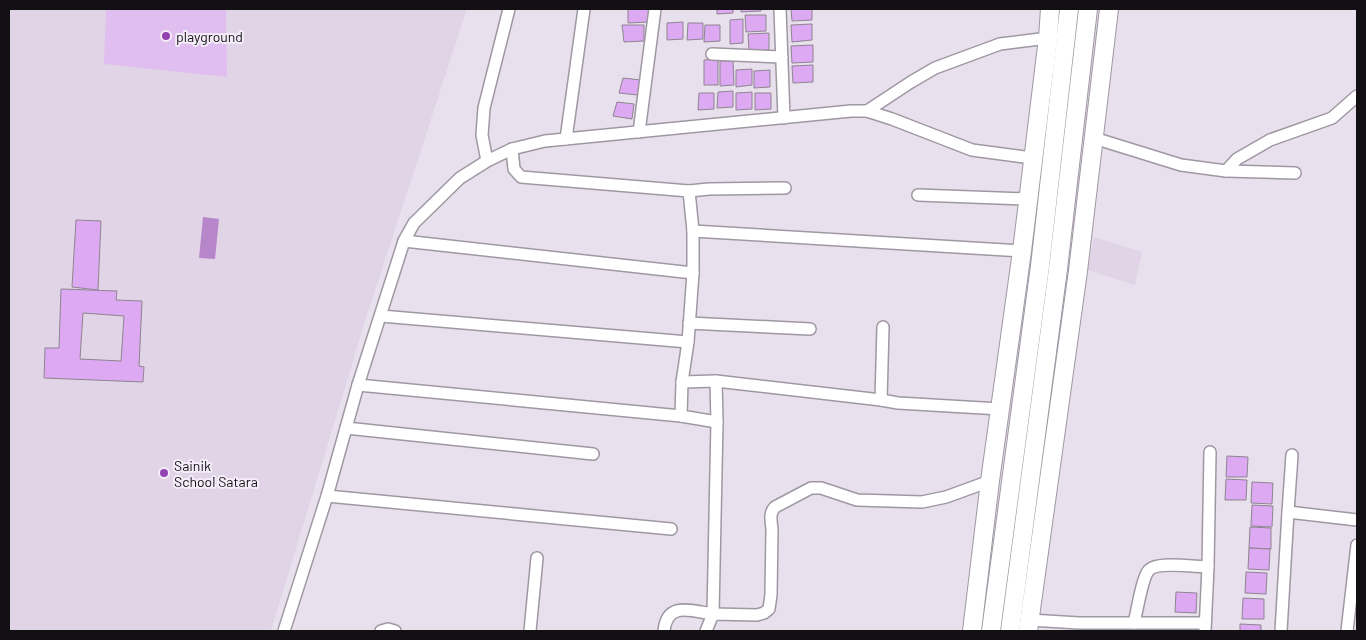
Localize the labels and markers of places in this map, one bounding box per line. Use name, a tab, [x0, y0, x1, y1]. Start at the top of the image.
place label: playground	[176, 28, 243, 45]
marker: playground	[160, 30, 172, 42]
place label: Sainik School Satara	[174, 457, 258, 490]
marker: Sainik School Satara	[158, 467, 170, 479]

